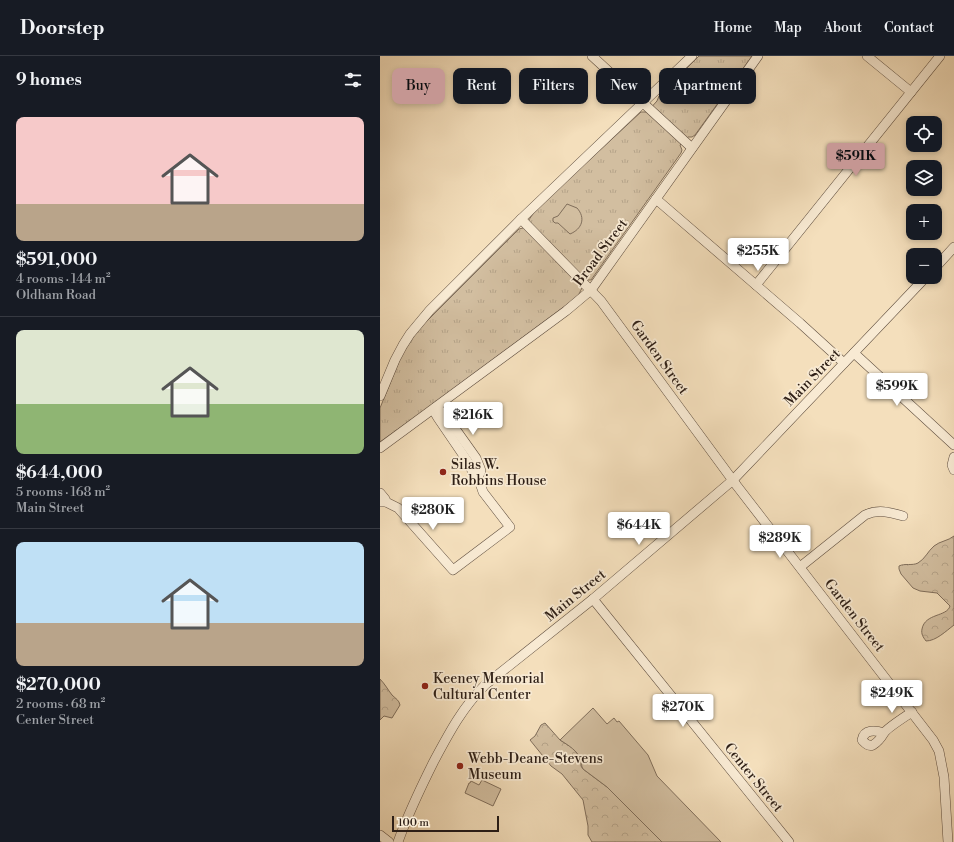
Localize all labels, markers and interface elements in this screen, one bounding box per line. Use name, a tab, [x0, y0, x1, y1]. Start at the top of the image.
text: Doorstep	[20, 16, 105, 40]
text: Home	[714, 19, 752, 37]
text: Map	[774, 19, 802, 37]
text: About	[824, 19, 862, 37]
text: Contact	[884, 19, 934, 37]
chip: Buy	[392, 68, 445, 104]
chip: Rent	[453, 68, 511, 104]
chip: Filters	[519, 68, 588, 104]
chip: New	[596, 68, 651, 104]
chip: Apartment	[659, 68, 756, 104]
text: 9 homes	[16, 69, 82, 91]
icon: filters	[342, 69, 364, 91]
map controls	[906, 116, 942, 284]
button: locate	[906, 116, 942, 152]
icon: home	[154, 143, 226, 215]
pin: $591K	[828, 143, 884, 177]
text: $591K	[836, 148, 876, 164]
button: layers	[906, 160, 942, 196]
button: +	[906, 204, 942, 240]
street label: Broad Street	[569, 215, 632, 291]
pin: $255K	[730, 238, 786, 272]
text: $255K	[737, 243, 779, 259]
button: −	[906, 248, 942, 284]
text: $591,000	[16, 249, 97, 271]
text: 4 rooms · 144 m²	[16, 271, 111, 287]
text: Oldham Road	[16, 287, 96, 303]
street label: Garden Street	[626, 317, 692, 398]
street label: Main Street	[781, 345, 845, 410]
icon: home	[154, 356, 226, 428]
pin: $599K	[869, 373, 925, 407]
text: $599K	[876, 378, 918, 394]
pin: $216K	[445, 402, 501, 436]
text: $216K	[453, 407, 493, 423]
place label: Silas W. Robbins House	[451, 456, 547, 490]
text: $644,000	[16, 462, 103, 484]
marker: Silas W. Robbins House	[438, 467, 448, 477]
text: 5 rooms · 168 m²	[16, 484, 110, 500]
pin: $280K	[405, 497, 461, 531]
text: Main Street	[16, 500, 84, 516]
text: $280K	[411, 502, 455, 518]
pin: $644K	[611, 512, 667, 546]
text: $644K	[617, 517, 661, 533]
pin: $289K	[752, 525, 808, 559]
text: $289K	[759, 530, 801, 546]
street label: Main Street	[541, 566, 610, 626]
icon: home	[154, 568, 226, 640]
street label: Garden Street	[820, 576, 888, 656]
place label: Keeney Memorial Cultural Center	[433, 670, 544, 704]
text: $270,000	[16, 674, 101, 696]
pin: $249K	[864, 680, 920, 714]
marker: Keeney Memorial Cultural Center	[420, 681, 430, 691]
text: $249K	[870, 685, 914, 701]
pin: $270K	[655, 694, 711, 728]
text: 2 rooms · 68 m²	[16, 696, 105, 712]
text: $270K	[662, 699, 705, 715]
text: Center Street	[16, 712, 94, 728]
street label: Center Street	[720, 739, 787, 816]
place label: Webb-Deane-Stevens Museum	[467, 750, 603, 784]
marker: Webb-Deane-Stevens Museum	[455, 761, 465, 771]
scale bar	[392, 814, 499, 833]
text: 100 m	[398, 816, 429, 830]

